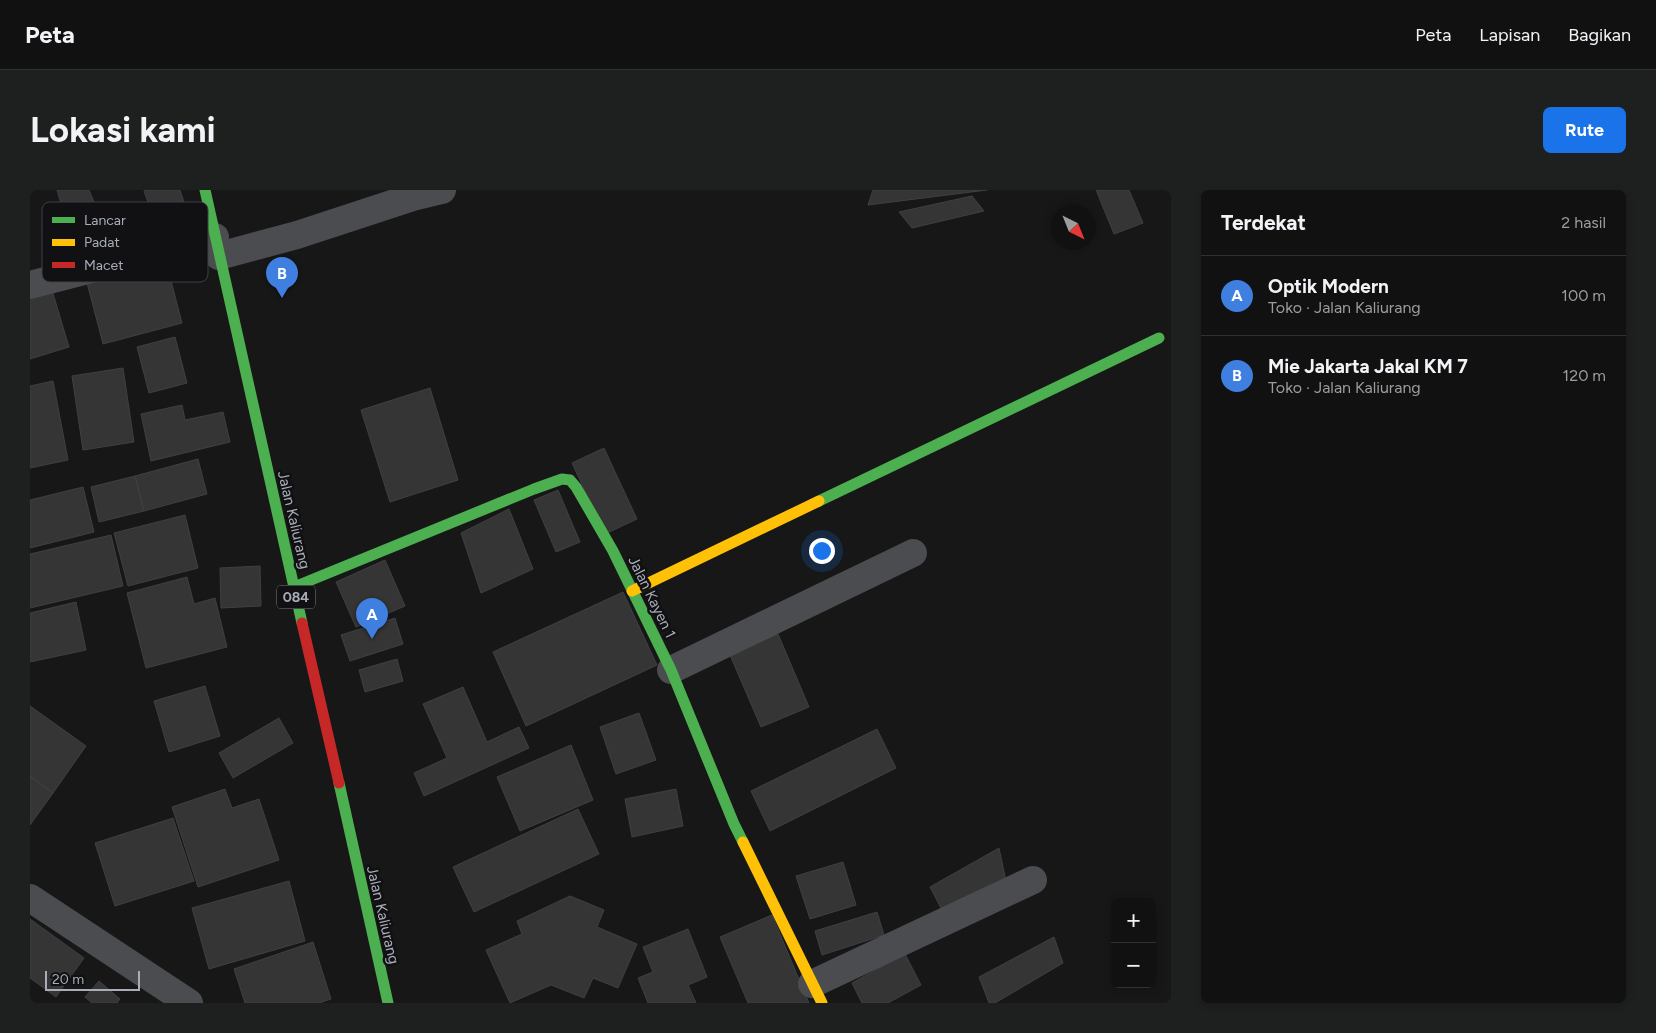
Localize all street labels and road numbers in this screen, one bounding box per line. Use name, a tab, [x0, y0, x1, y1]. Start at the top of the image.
street label: Jalan Kaliurang	[274, 469, 314, 571]
street label: Jalan Kayen 1	[624, 553, 680, 641]
road number: 084	[277, 586, 315, 608]
street label: Jalan Kaliurang	[363, 864, 403, 966]

